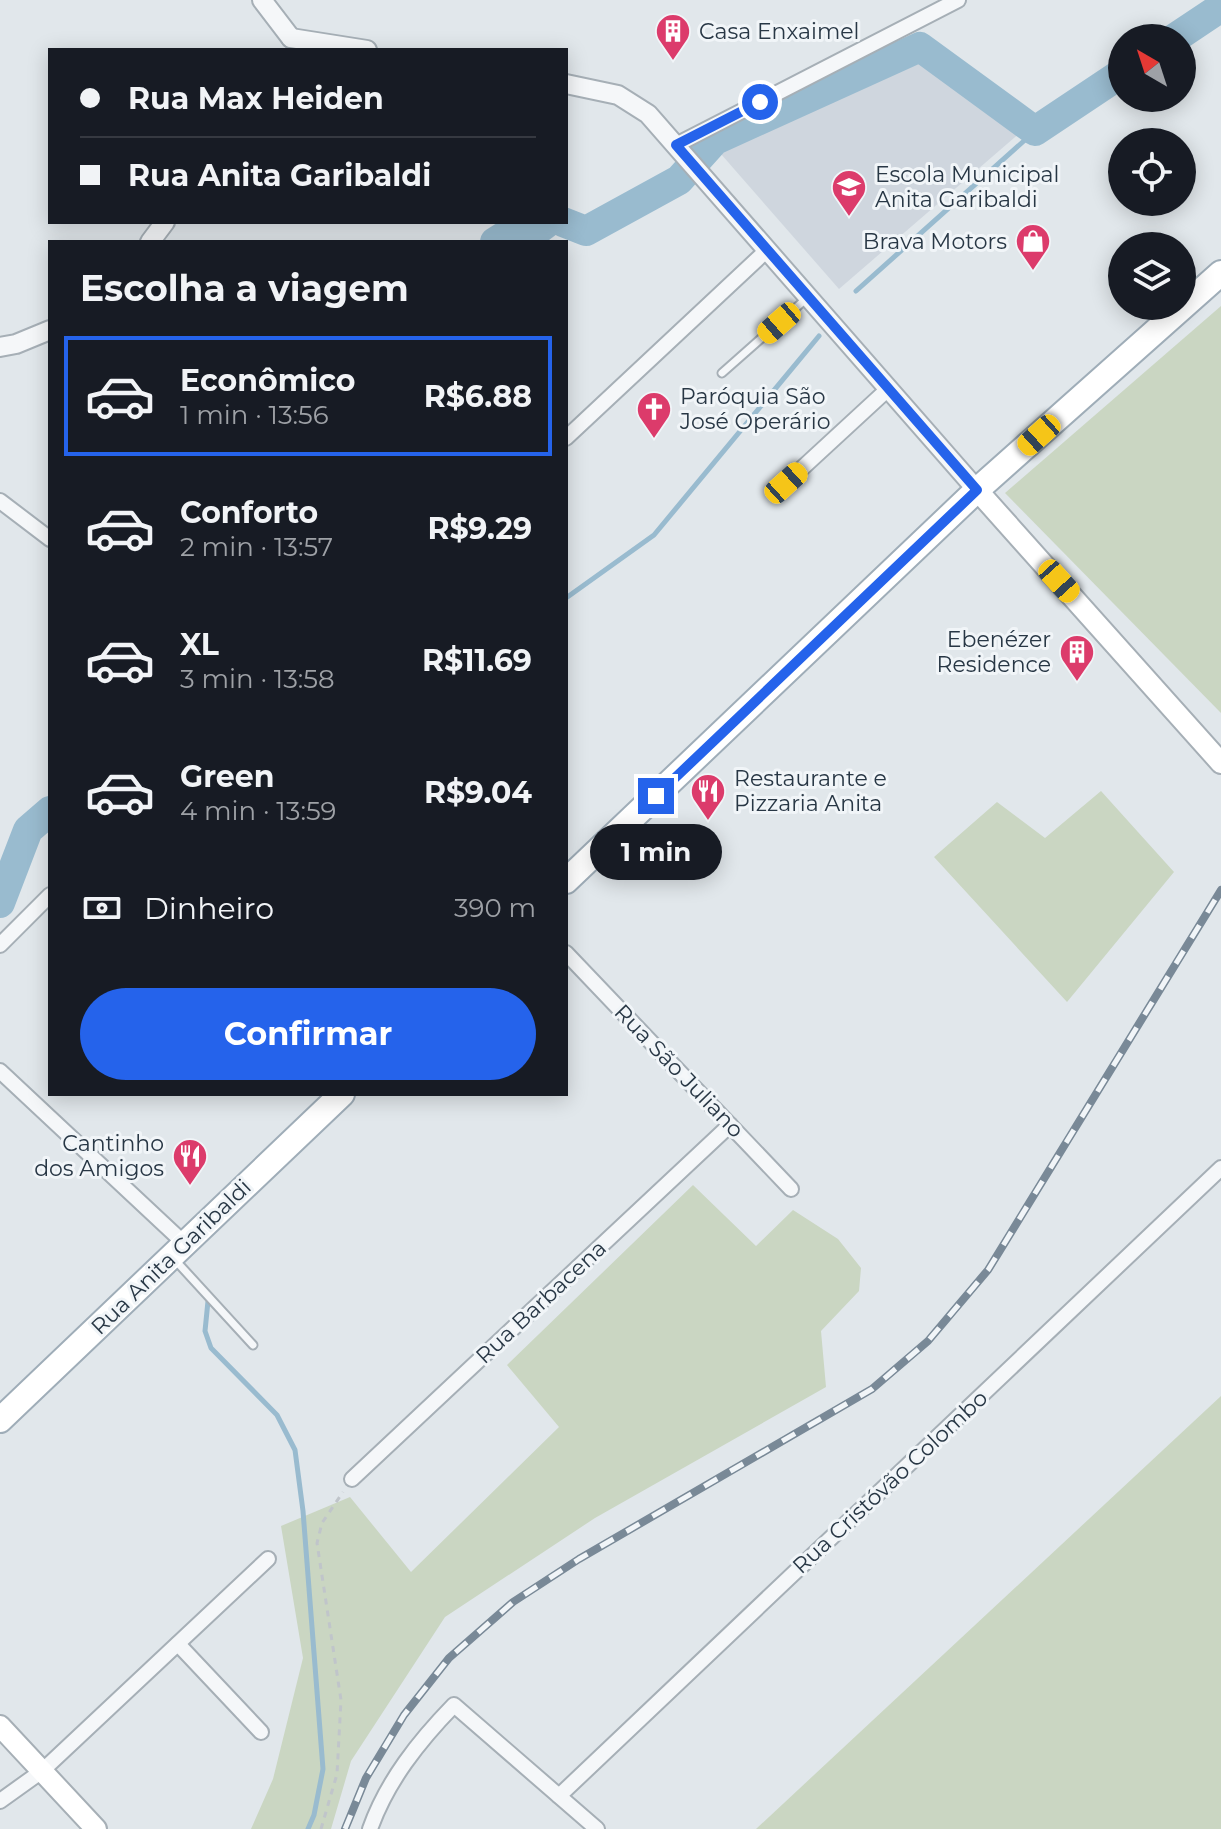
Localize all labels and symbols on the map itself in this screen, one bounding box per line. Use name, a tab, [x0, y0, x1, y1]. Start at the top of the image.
building icon: Casa Enxaimel	[654, 12, 692, 62]
place label: Casa Enxaimel	[699, 18, 859, 45]
north arrow	[1108, 24, 1196, 112]
route start	[742, 84, 778, 120]
place label: Escola Municipal Anita Garibaldi	[875, 161, 1059, 213]
school or university icon: Escola Municipal Anita Garibaldi	[830, 168, 868, 218]
shop icon: Brava Motors	[1014, 222, 1052, 272]
place label: Brava Motors	[863, 228, 1007, 255]
car	[753, 298, 805, 348]
place label: Paróquia São José Operário	[679, 383, 831, 435]
church icon: Paróquia São José Operário	[635, 390, 673, 440]
car	[1013, 410, 1065, 460]
car	[760, 458, 812, 508]
car	[1034, 555, 1084, 607]
place label: Ebenézer Residence	[937, 626, 1051, 678]
building icon: Ebenézer Residence	[1058, 633, 1096, 683]
place label: Restaurante e Pizzaria Anita	[734, 765, 887, 817]
restaurant icon: Restaurante e Pizzaria Anita	[689, 772, 727, 822]
route end	[638, 778, 674, 814]
callout: 1 min	[590, 824, 722, 880]
street label: Rua São Juliano	[609, 999, 749, 1143]
place label: Cantinho dos Amigos	[34, 1130, 164, 1182]
restaurant icon: Cantinho dos Amigos	[171, 1137, 209, 1187]
street label: Rua Anita Garibaldi	[85, 1174, 257, 1340]
street label: Rua Barbacena	[470, 1235, 612, 1369]
street label: Rua Cristóvão Colombo	[787, 1384, 993, 1580]

